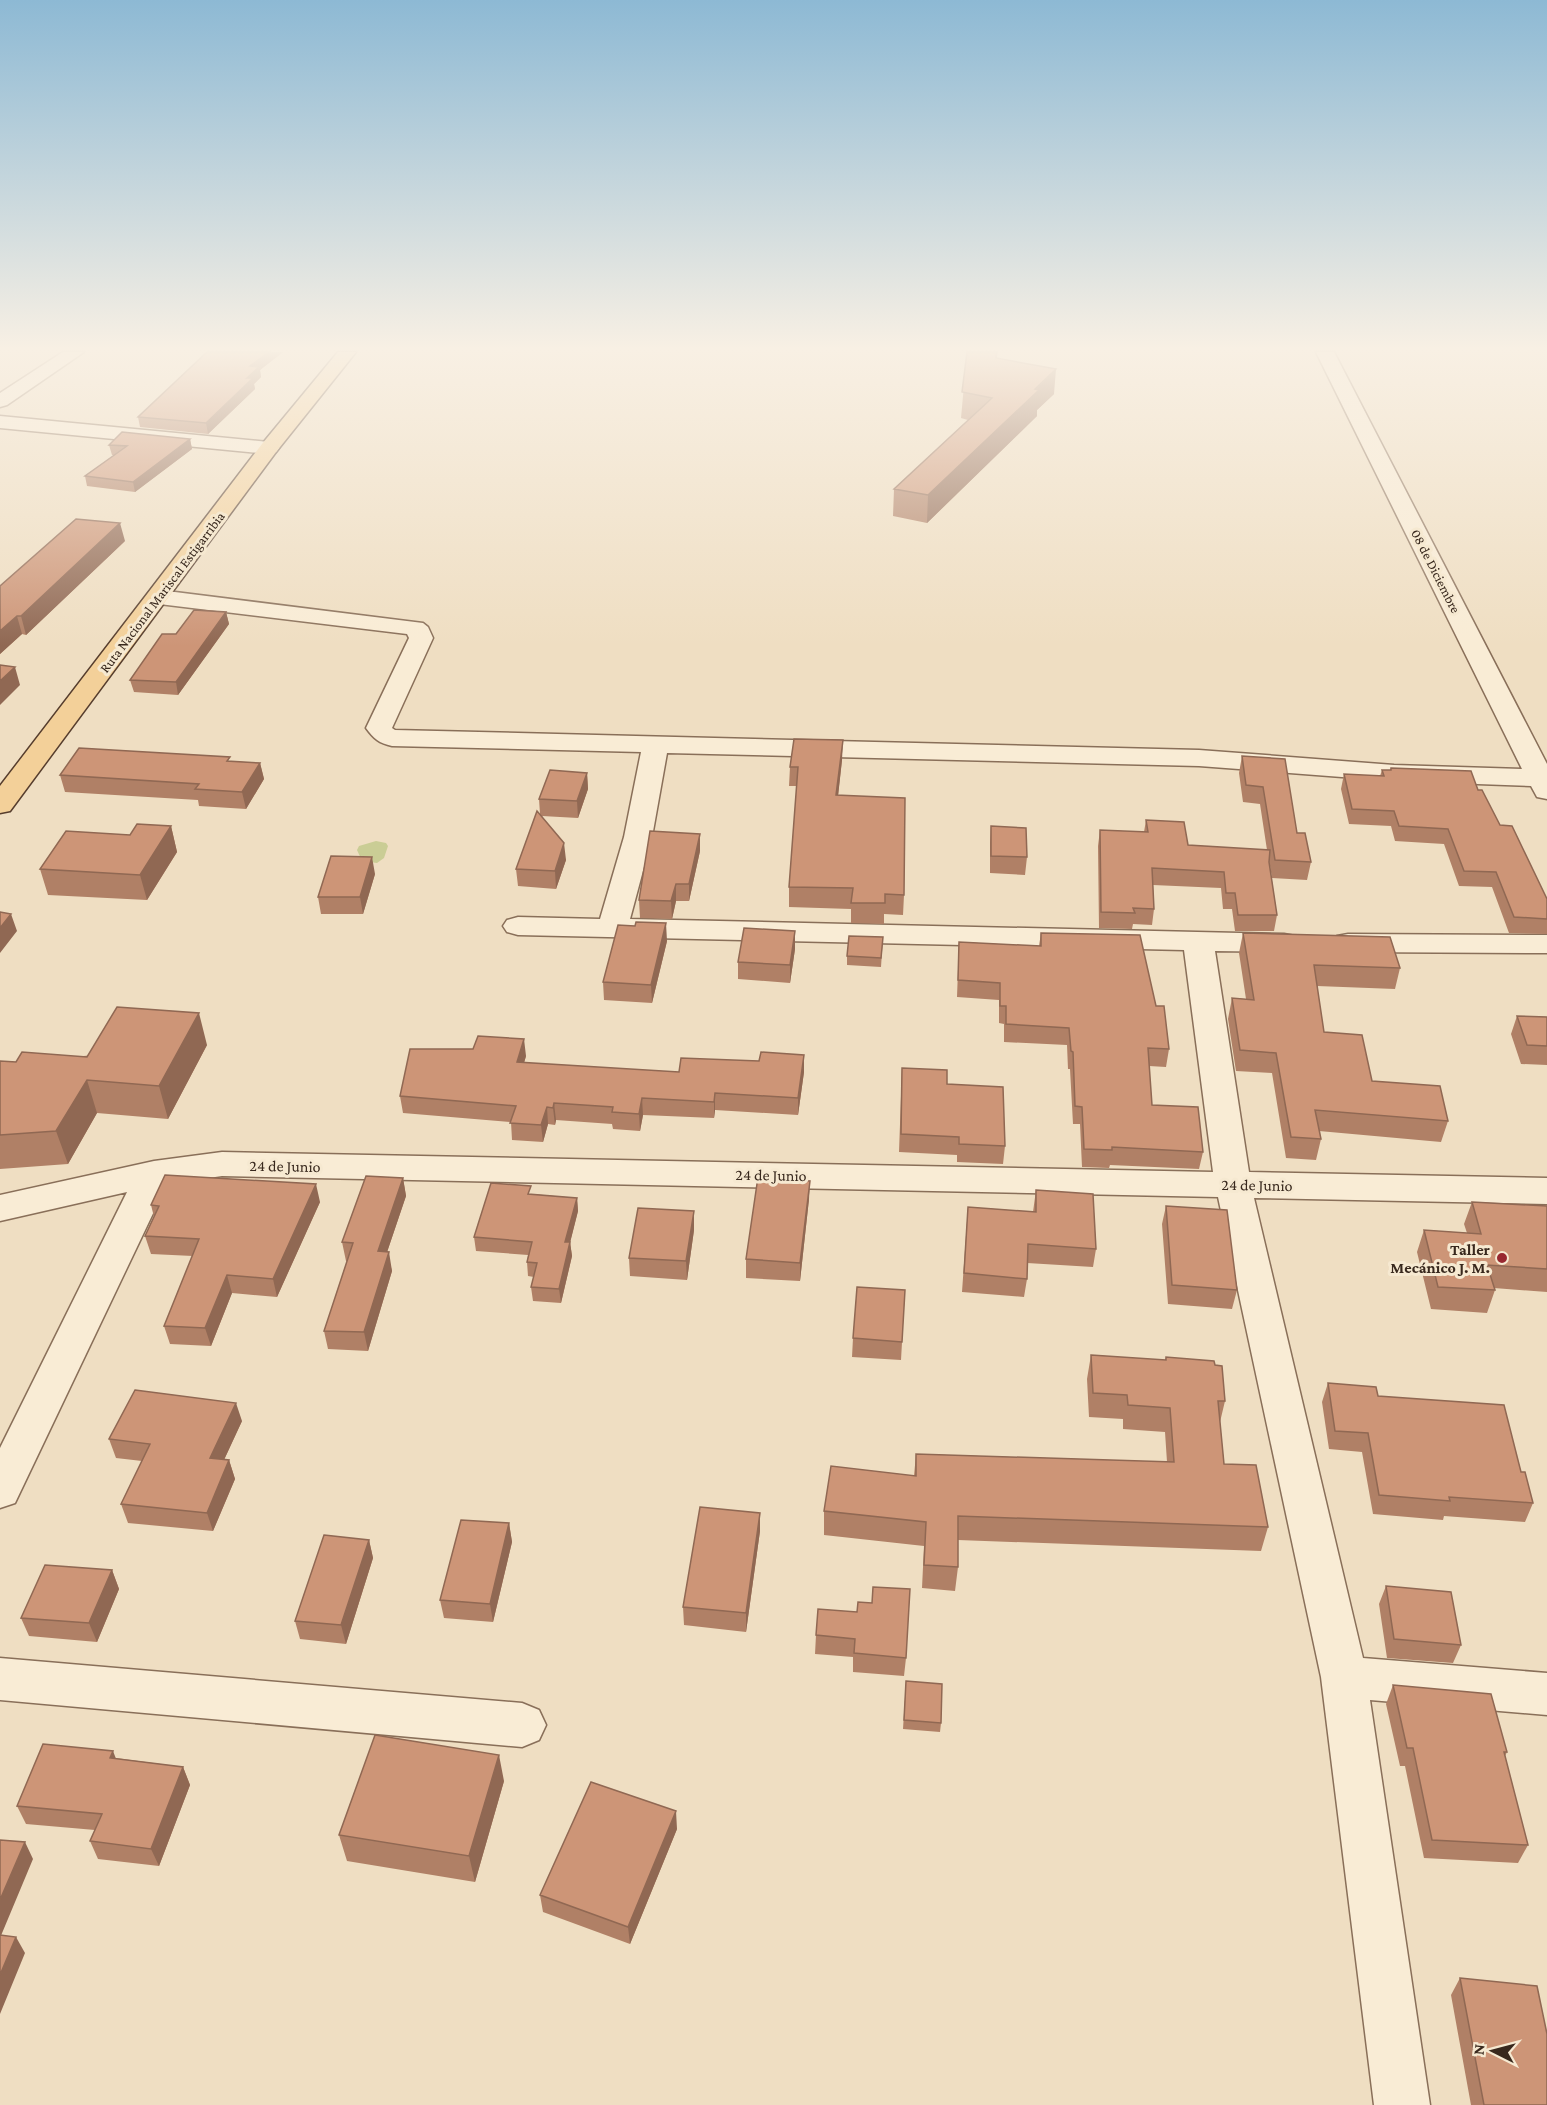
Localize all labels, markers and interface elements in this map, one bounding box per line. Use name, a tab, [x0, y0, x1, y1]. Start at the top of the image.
street label: Ruta Nacional Mariscal Estigarribia	[96, 508, 228, 676]
street label: 08 de Diciembre	[1408, 526, 1464, 616]
street label: 24 de Junio	[249, 1157, 321, 1176]
street label: 24 de Junio	[735, 1166, 807, 1185]
street label: 24 de Junio	[1221, 1176, 1293, 1195]
place label: Taller Mecánico J. M.	[1390, 1241, 1491, 1276]
marker: Taller Mecánico J. M.	[1495, 1251, 1509, 1265]
north arrow	[1463, 2021, 1523, 2081]
text: N	[1470, 2043, 1488, 2056]

